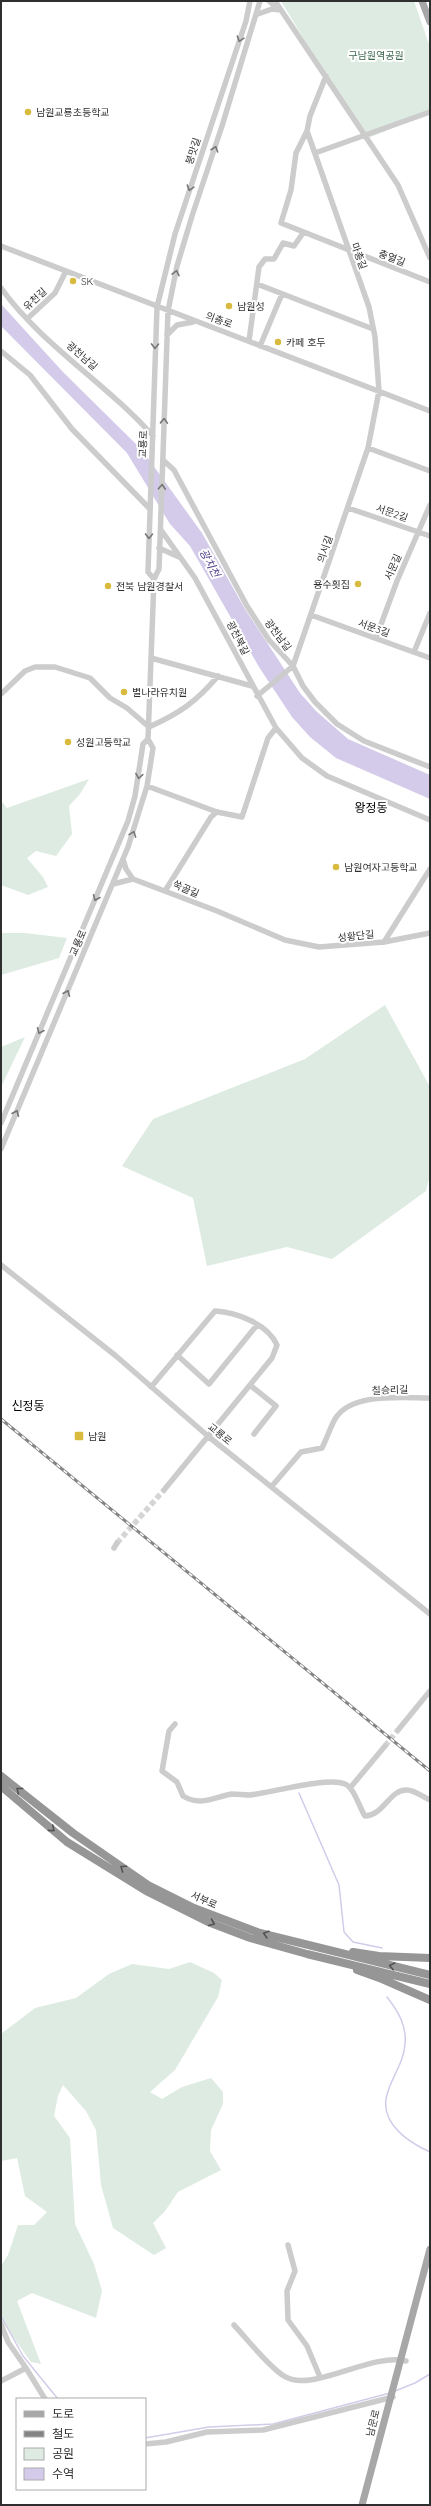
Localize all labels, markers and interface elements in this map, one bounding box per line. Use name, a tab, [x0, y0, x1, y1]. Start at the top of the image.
one-way arrow	[236, 35, 245, 42]
park label: 구남원역공원	[348, 49, 404, 62]
place label: 남원교룡초등학교	[36, 106, 110, 119]
marker: 남원교룡초등학교	[23, 107, 33, 117]
street label: 붕맛길	[183, 136, 203, 166]
one-way arrow	[210, 146, 218, 153]
one-way arrow	[186, 185, 194, 192]
street label: 마총길	[348, 241, 370, 271]
street label: 충열길	[377, 247, 407, 269]
one-way arrow	[171, 270, 179, 276]
place label: SK	[81, 275, 94, 288]
marker: SK	[68, 276, 78, 286]
street label: 유천길	[20, 285, 50, 313]
place label: 남원성	[237, 300, 265, 313]
marker: 남원성	[224, 301, 234, 311]
street label: 의총로	[204, 309, 234, 331]
place label: 카페 호두	[286, 336, 326, 349]
marker: 카페 호두	[273, 337, 283, 347]
street label: 광천남길	[64, 339, 100, 373]
one-way arrow	[151, 343, 159, 349]
one-way arrow	[160, 418, 168, 424]
street label: 교룡로	[136, 430, 150, 458]
one-way arrow	[157, 484, 166, 490]
street label: 서문2길	[374, 501, 410, 525]
one-way arrow	[145, 533, 153, 539]
street label: 의서길	[314, 534, 336, 564]
water label: 광치천	[197, 546, 224, 581]
street label: 서문길	[382, 552, 404, 582]
place label: 용수횟집	[313, 578, 350, 591]
marker: 용수횟집	[353, 579, 363, 589]
place label: 전북 남원경찰서	[116, 580, 183, 593]
marker: 전북 남원경찰서	[103, 581, 113, 591]
street label: 광천남길	[262, 616, 294, 654]
street label: 서문3길	[356, 616, 392, 640]
street label: 광천북길	[224, 619, 252, 657]
place label: 별나라유치원	[132, 686, 187, 699]
marker: 별나라유치원	[119, 687, 129, 697]
place label: 성원고등학교	[76, 736, 131, 749]
marker: 성원고등학교	[63, 737, 73, 747]
one-way arrow	[135, 773, 143, 779]
district label: 왕정동	[354, 800, 388, 815]
one-way arrow	[128, 831, 136, 838]
place label: 남원여자고등학교	[344, 861, 418, 874]
marker: 남원여자고등학교	[331, 862, 341, 872]
street label: 쑥골길	[171, 878, 201, 900]
one-way arrow	[93, 894, 101, 901]
street label: 교룡로	[67, 928, 89, 958]
street label: 성황단길	[337, 928, 375, 944]
one-way arrow	[62, 990, 70, 997]
one-way arrow	[36, 1027, 44, 1034]
one-way arrow	[12, 1110, 20, 1117]
street label: 칠승리길	[371, 1383, 409, 1397]
district label: 신정동	[11, 1398, 45, 1413]
street label: 교룡로	[205, 1420, 235, 1448]
marker: 남원	[73, 1430, 85, 1442]
place label: 남원	[88, 1430, 106, 1443]
one-way arrow	[17, 1788, 24, 1795]
one-way arrow	[47, 1825, 55, 1832]
one-way arrow	[121, 1866, 128, 1873]
street label: 서부로	[189, 1888, 219, 1912]
one-way arrow	[207, 1918, 215, 1926]
one-way arrow	[263, 1930, 270, 1939]
one-way arrow	[389, 1962, 396, 1971]
legend	[16, 2398, 146, 2490]
text: 도로	[52, 2406, 74, 2421]
street label: 남문로	[363, 2408, 383, 2438]
text: 철도	[52, 2426, 74, 2441]
text: 공원	[52, 2446, 74, 2461]
text: 수역	[52, 2466, 74, 2481]

